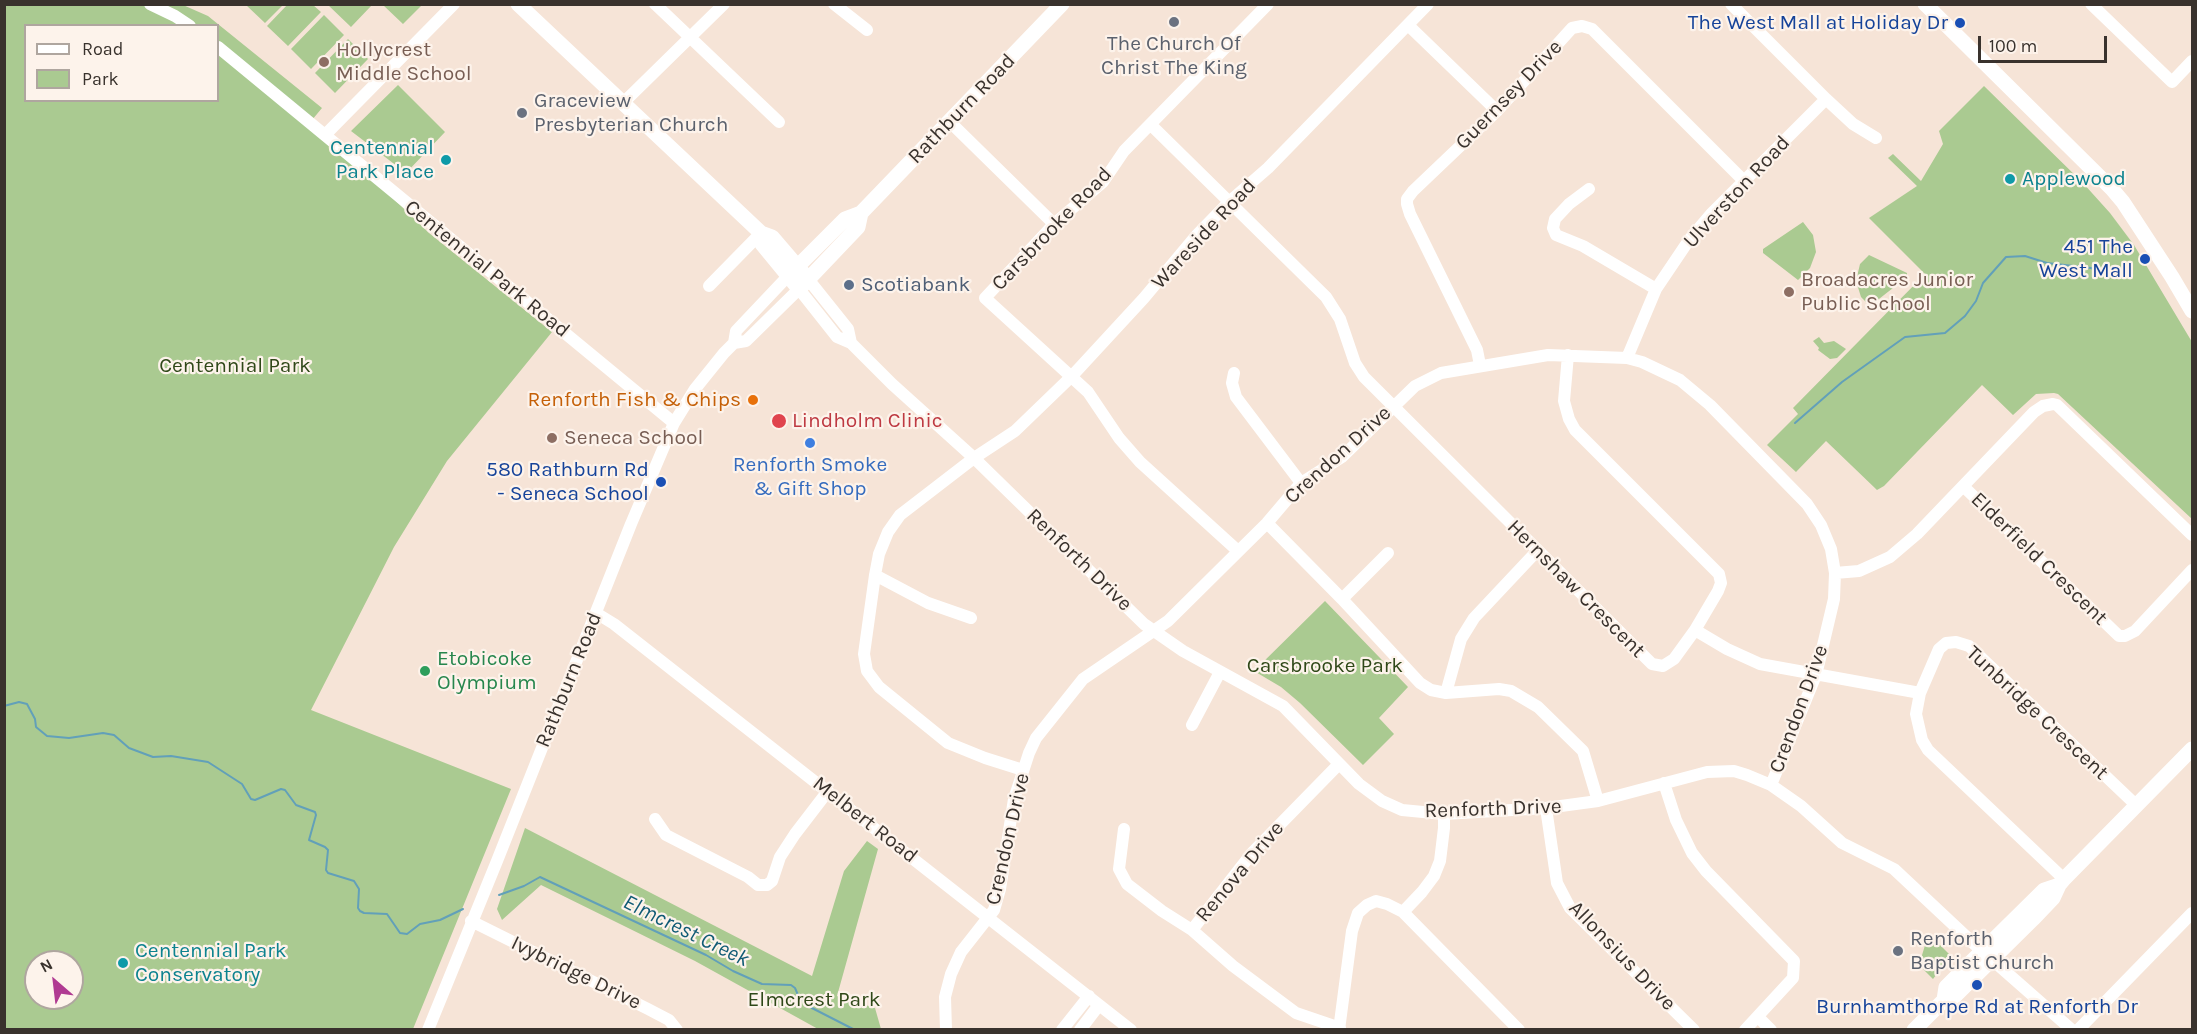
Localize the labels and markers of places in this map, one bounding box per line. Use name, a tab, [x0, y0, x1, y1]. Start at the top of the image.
place label: The West Mall at Holiday Dr	[1688, 10, 1948, 36]
marker: The Church Of Christ The King	[1167, 15, 1181, 29]
marker: The West Mall at Holiday Dr	[1953, 16, 1967, 30]
place label: The Church Of Christ The King	[1101, 31, 1247, 81]
place label: Hollycrest Middle School	[336, 37, 472, 87]
marker: Hollycrest Middle School	[317, 55, 331, 69]
place label: Graceview Presbyterian Church	[534, 88, 728, 138]
marker: Graceview Presbyterian Church	[515, 106, 529, 120]
place label: Centennial Park Place	[330, 135, 434, 185]
marker: Centennial Park Place	[439, 153, 453, 167]
place label: Applewood	[2022, 166, 2126, 192]
marker: Applewood	[2003, 172, 2017, 186]
place label: 451 The West Mall	[2039, 234, 2133, 284]
marker: 451 The West Mall	[2138, 252, 2152, 266]
place label: Broadacres Junior Public School	[1801, 267, 1973, 317]
place label: Scotiabank	[861, 272, 970, 298]
marker: Scotiabank	[842, 278, 856, 292]
marker: Broadacres Junior Public School	[1782, 285, 1796, 299]
place label: Renforth Fish & Chips	[528, 387, 741, 413]
marker: Renforth Fish & Chips	[746, 393, 760, 407]
place label: Lindholm Clinic	[792, 408, 943, 434]
marker: Lindholm Clinic	[770, 412, 788, 430]
place label: Seneca School	[564, 425, 703, 451]
marker: Seneca School	[545, 431, 559, 445]
marker: Renforth Smoke & Gift Shop	[803, 436, 817, 450]
place label: Renforth Smoke & Gift Shop	[733, 452, 887, 502]
place label: 580 Rathburn Rd - Seneca School	[486, 457, 649, 507]
marker: 580 Rathburn Rd - Seneca School	[654, 475, 668, 489]
place label: Etobicoke Olympium	[437, 646, 537, 696]
marker: Etobicoke Olympium	[418, 664, 432, 678]
place label: Renforth Baptist Church	[1910, 926, 2054, 976]
place label: Centennial Park Conservatory	[135, 938, 287, 988]
marker: Renforth Baptist Church	[1891, 944, 1905, 958]
marker: Centennial Park Conservatory	[116, 956, 130, 970]
marker: Burnhamthorpe Rd at Renforth Dr	[1970, 978, 1984, 992]
place label: Burnhamthorpe Rd at Renforth Dr	[1816, 994, 2138, 1020]

